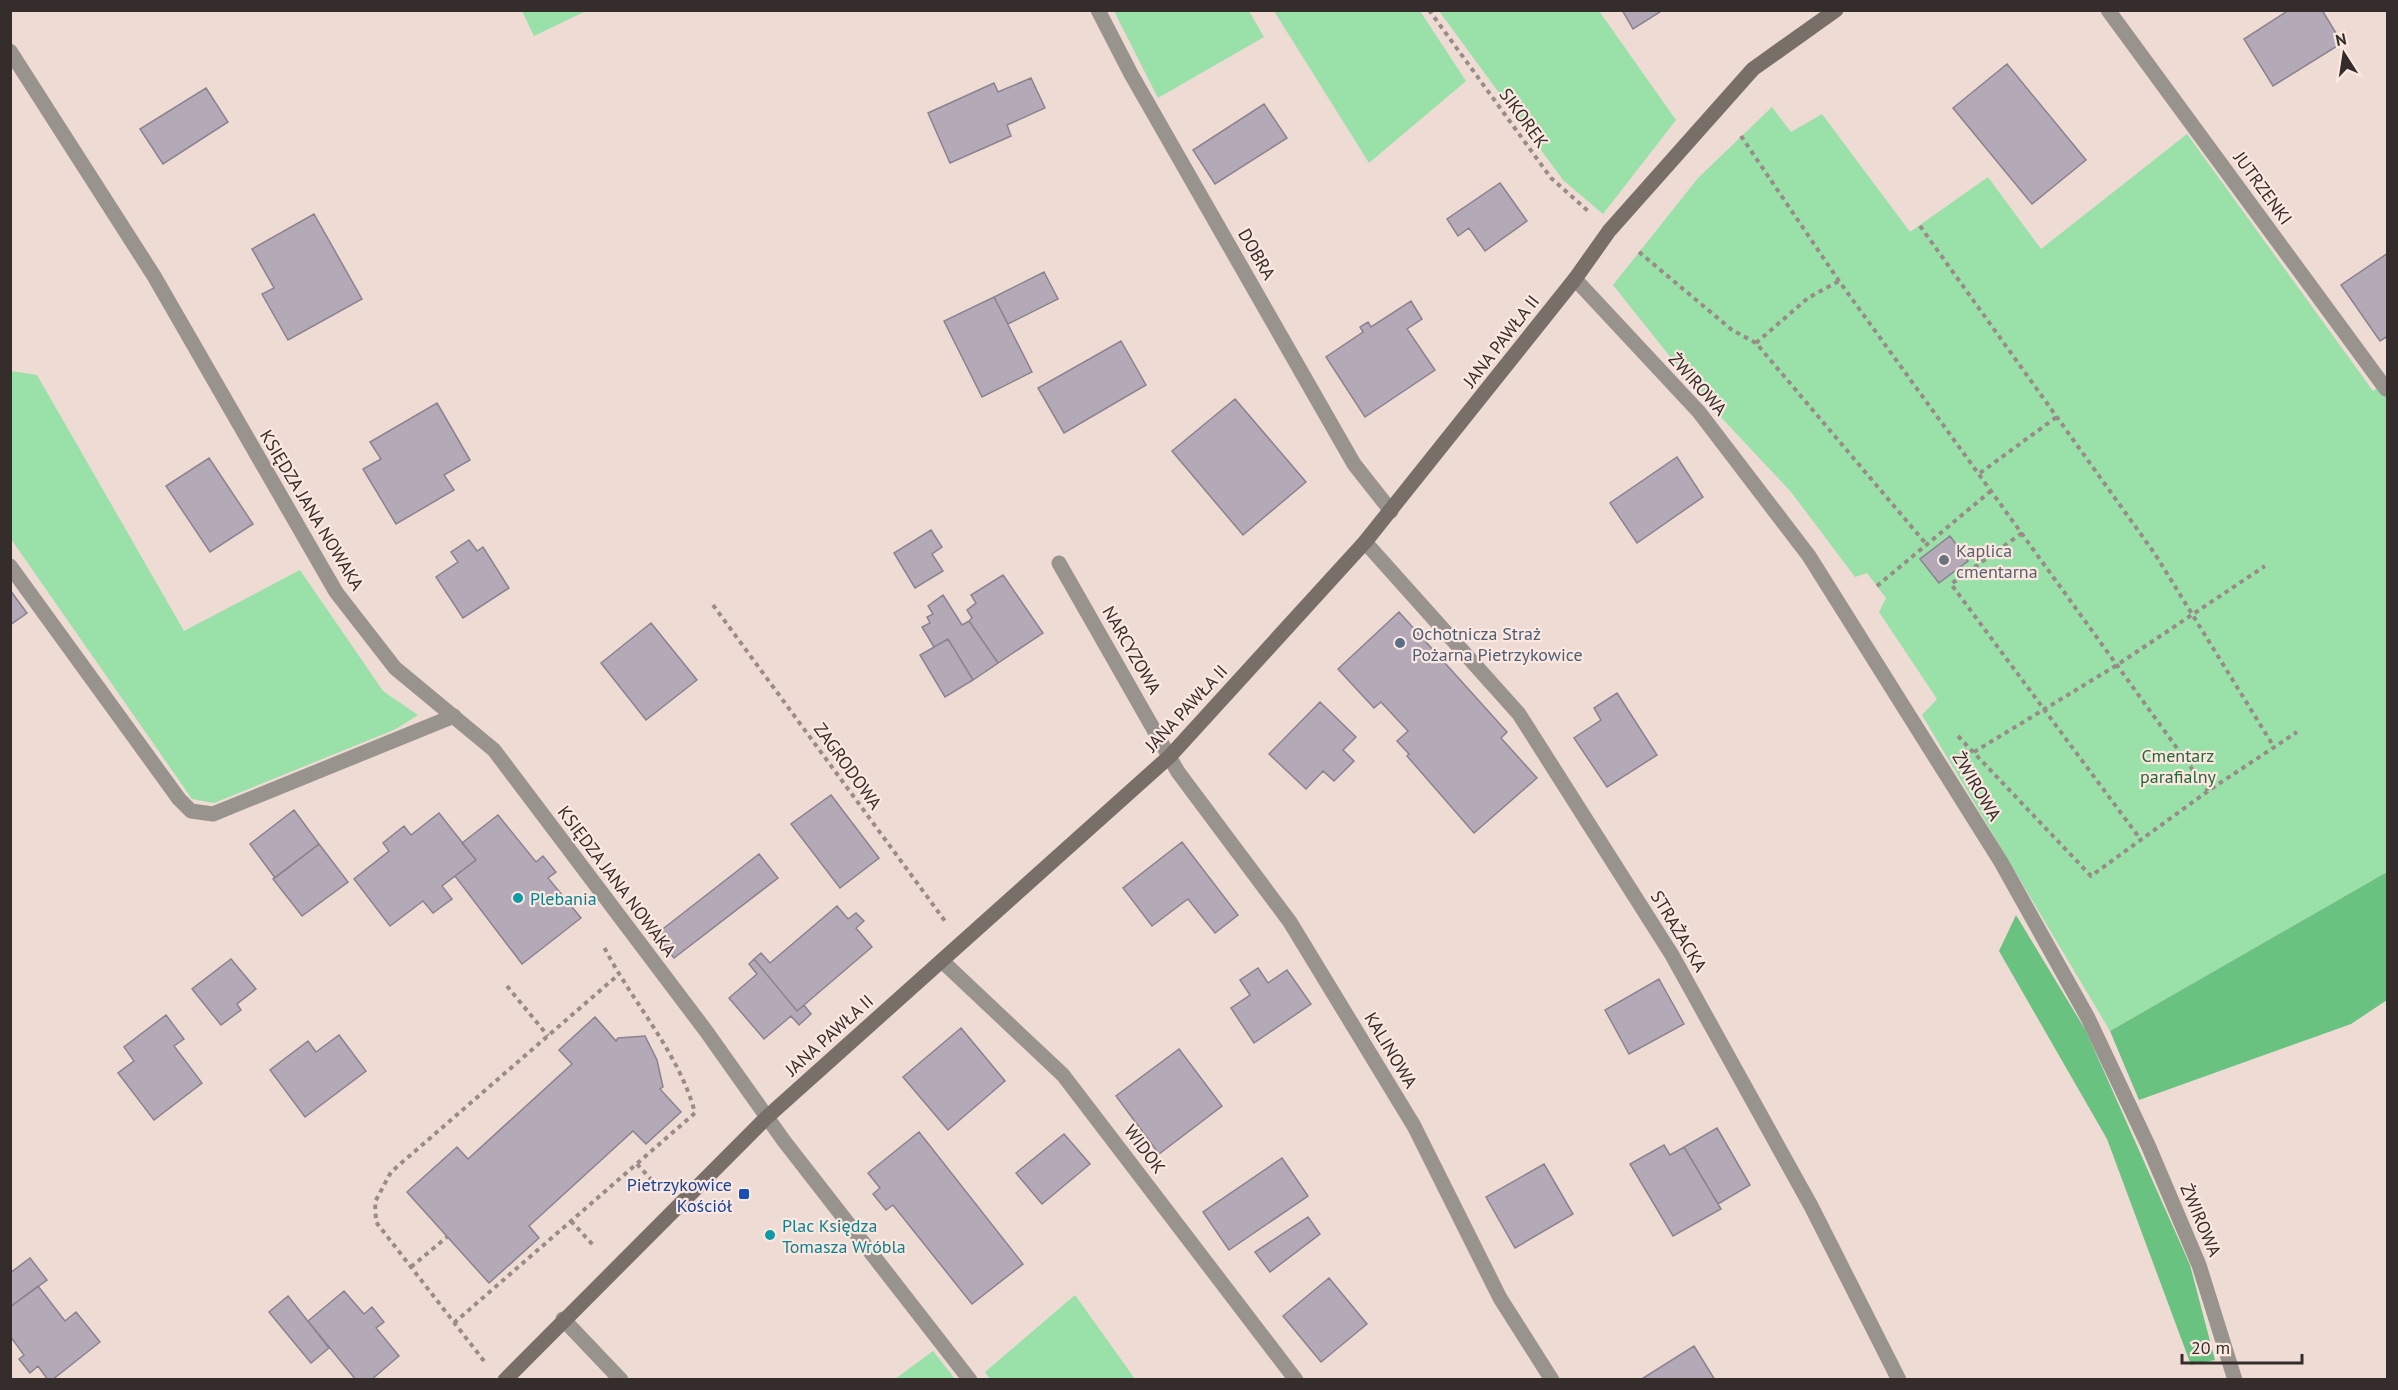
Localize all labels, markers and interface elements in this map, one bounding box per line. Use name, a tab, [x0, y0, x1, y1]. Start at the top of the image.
north arrow	[2314, 24, 2374, 84]
text: N	[2334, 28, 2348, 50]
street label: SIKOREK	[1495, 84, 1553, 153]
street label: JUTRZENKI	[2228, 146, 2297, 229]
street label: DOBRA	[1233, 224, 1281, 284]
street label: JANA PAWŁA II	[1457, 290, 1544, 393]
street label: ŻWIROWA	[1664, 348, 1733, 421]
street label: KSIĘDZA JANA NOWAKA	[255, 426, 369, 595]
place label: Kaplica cmentarna	[1956, 539, 2038, 583]
marker: Kaplica cmentarna	[1937, 553, 1951, 567]
street label: NARCYZOWA	[1098, 602, 1167, 699]
place label: Ochotnicza Straż Pożarna Pietrzykowice	[1412, 622, 1583, 666]
marker: Ochotnicza Straż Pożarna Pietrzykowice	[1393, 636, 1407, 650]
street label: JANA PAWŁA II	[1139, 660, 1232, 757]
street label: ZAGRODOWA	[809, 718, 887, 814]
park label: Cmentarz parafialny	[2140, 744, 2217, 788]
street label: ŻWIROWA	[1947, 747, 2007, 825]
street label: KSIĘDZA JANA NOWAKA	[553, 801, 682, 961]
street label: STRAŻACKA	[1646, 886, 1712, 976]
place label: Plebania	[530, 887, 597, 910]
marker: Plebania	[511, 891, 525, 905]
street label: JANA PAWŁA II	[779, 989, 878, 1081]
street label: KALINOWA	[1359, 1008, 1423, 1093]
street label: WIDOK	[1119, 1120, 1171, 1178]
place label: Pietrzykowice Kościół	[627, 1173, 733, 1217]
street label: ŻWIROWA	[2175, 1180, 2227, 1260]
marker: Pietrzykowice Kościół	[737, 1187, 751, 1201]
place label: Plac Księdza Tomasza Wróbla	[782, 1214, 906, 1258]
marker: Plac Księdza Tomasza Wróbla	[763, 1228, 777, 1242]
scale bar	[2182, 1327, 2302, 1365]
text: 20 m	[2191, 1336, 2230, 1359]

